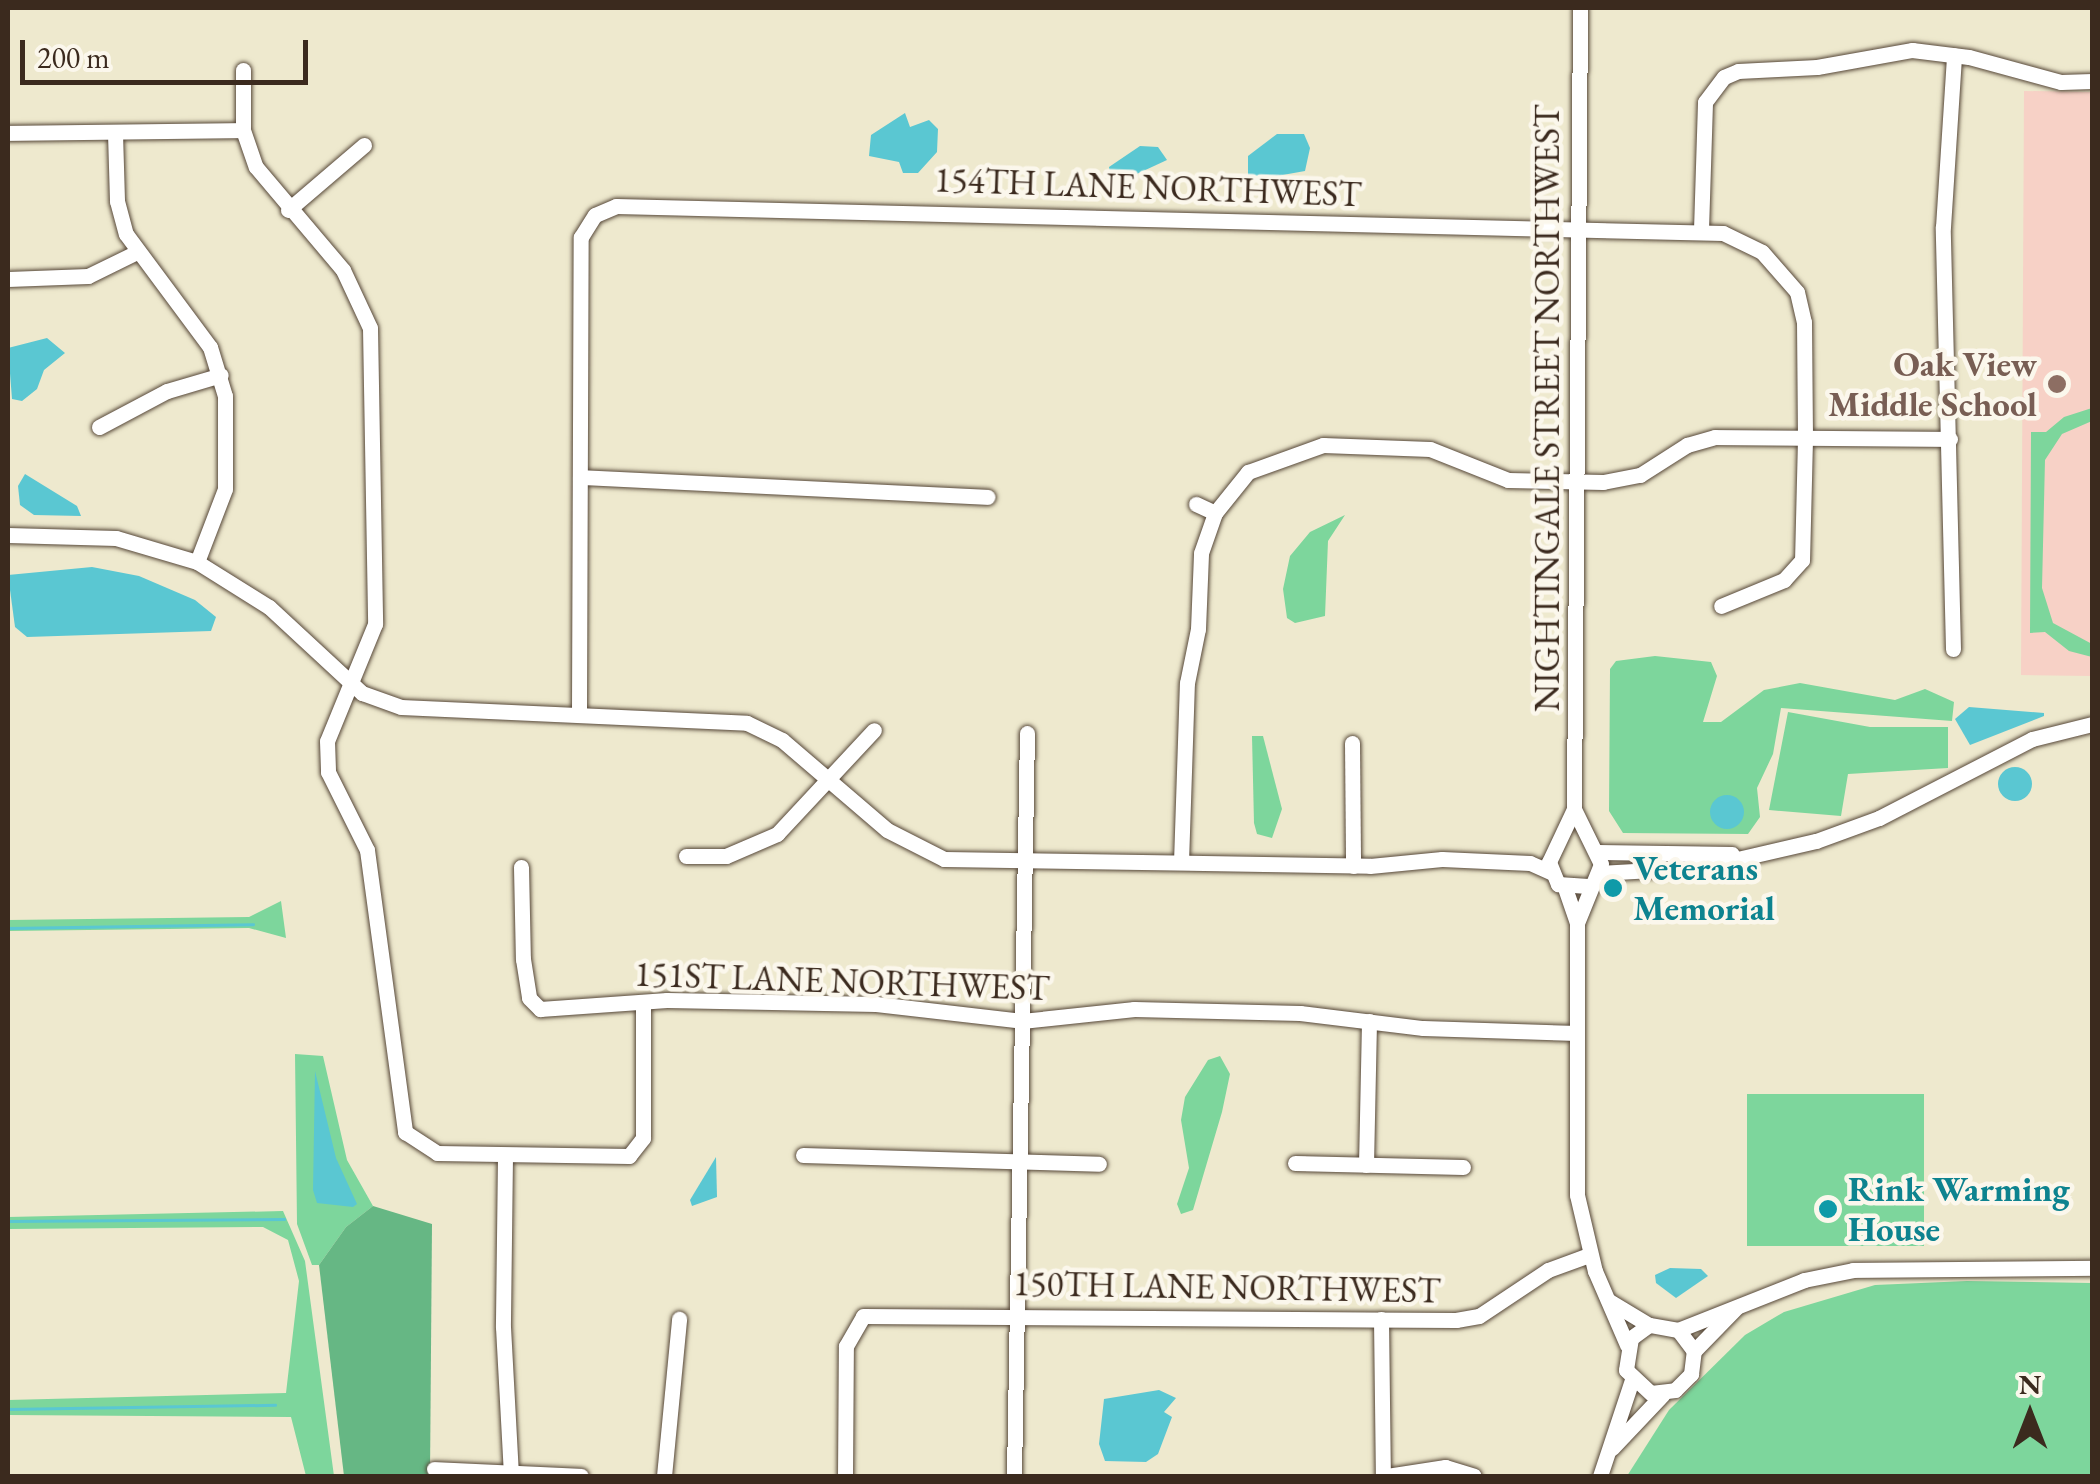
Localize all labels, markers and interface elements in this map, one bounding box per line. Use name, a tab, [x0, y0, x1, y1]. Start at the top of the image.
scale bar	[25, 20, 312, 82]
text: 200 m	[37, 38, 110, 77]
street label: NIGHTINGALE STREET NORTHWEST	[1526, 104, 1568, 712]
street label: 154TH LANE NORTHWEST	[934, 159, 1362, 215]
place label: Oak View Middle School	[1828, 343, 2037, 425]
marker: Oak View Middle School	[2046, 373, 2068, 395]
place label: Veterans Memorial	[1633, 847, 1775, 929]
marker: Veterans Memorial	[1602, 877, 1624, 899]
street label: 151ST LANE NORTHWEST	[634, 953, 1050, 1009]
place label: Rink Warming House	[1848, 1168, 2070, 1250]
marker: Rink Warming House	[1817, 1198, 1839, 1220]
street label: 150TH LANE NORTHWEST	[1013, 1262, 1441, 1312]
north arrow	[1980, 1364, 2080, 1464]
text: N	[2019, 1366, 2041, 1402]

